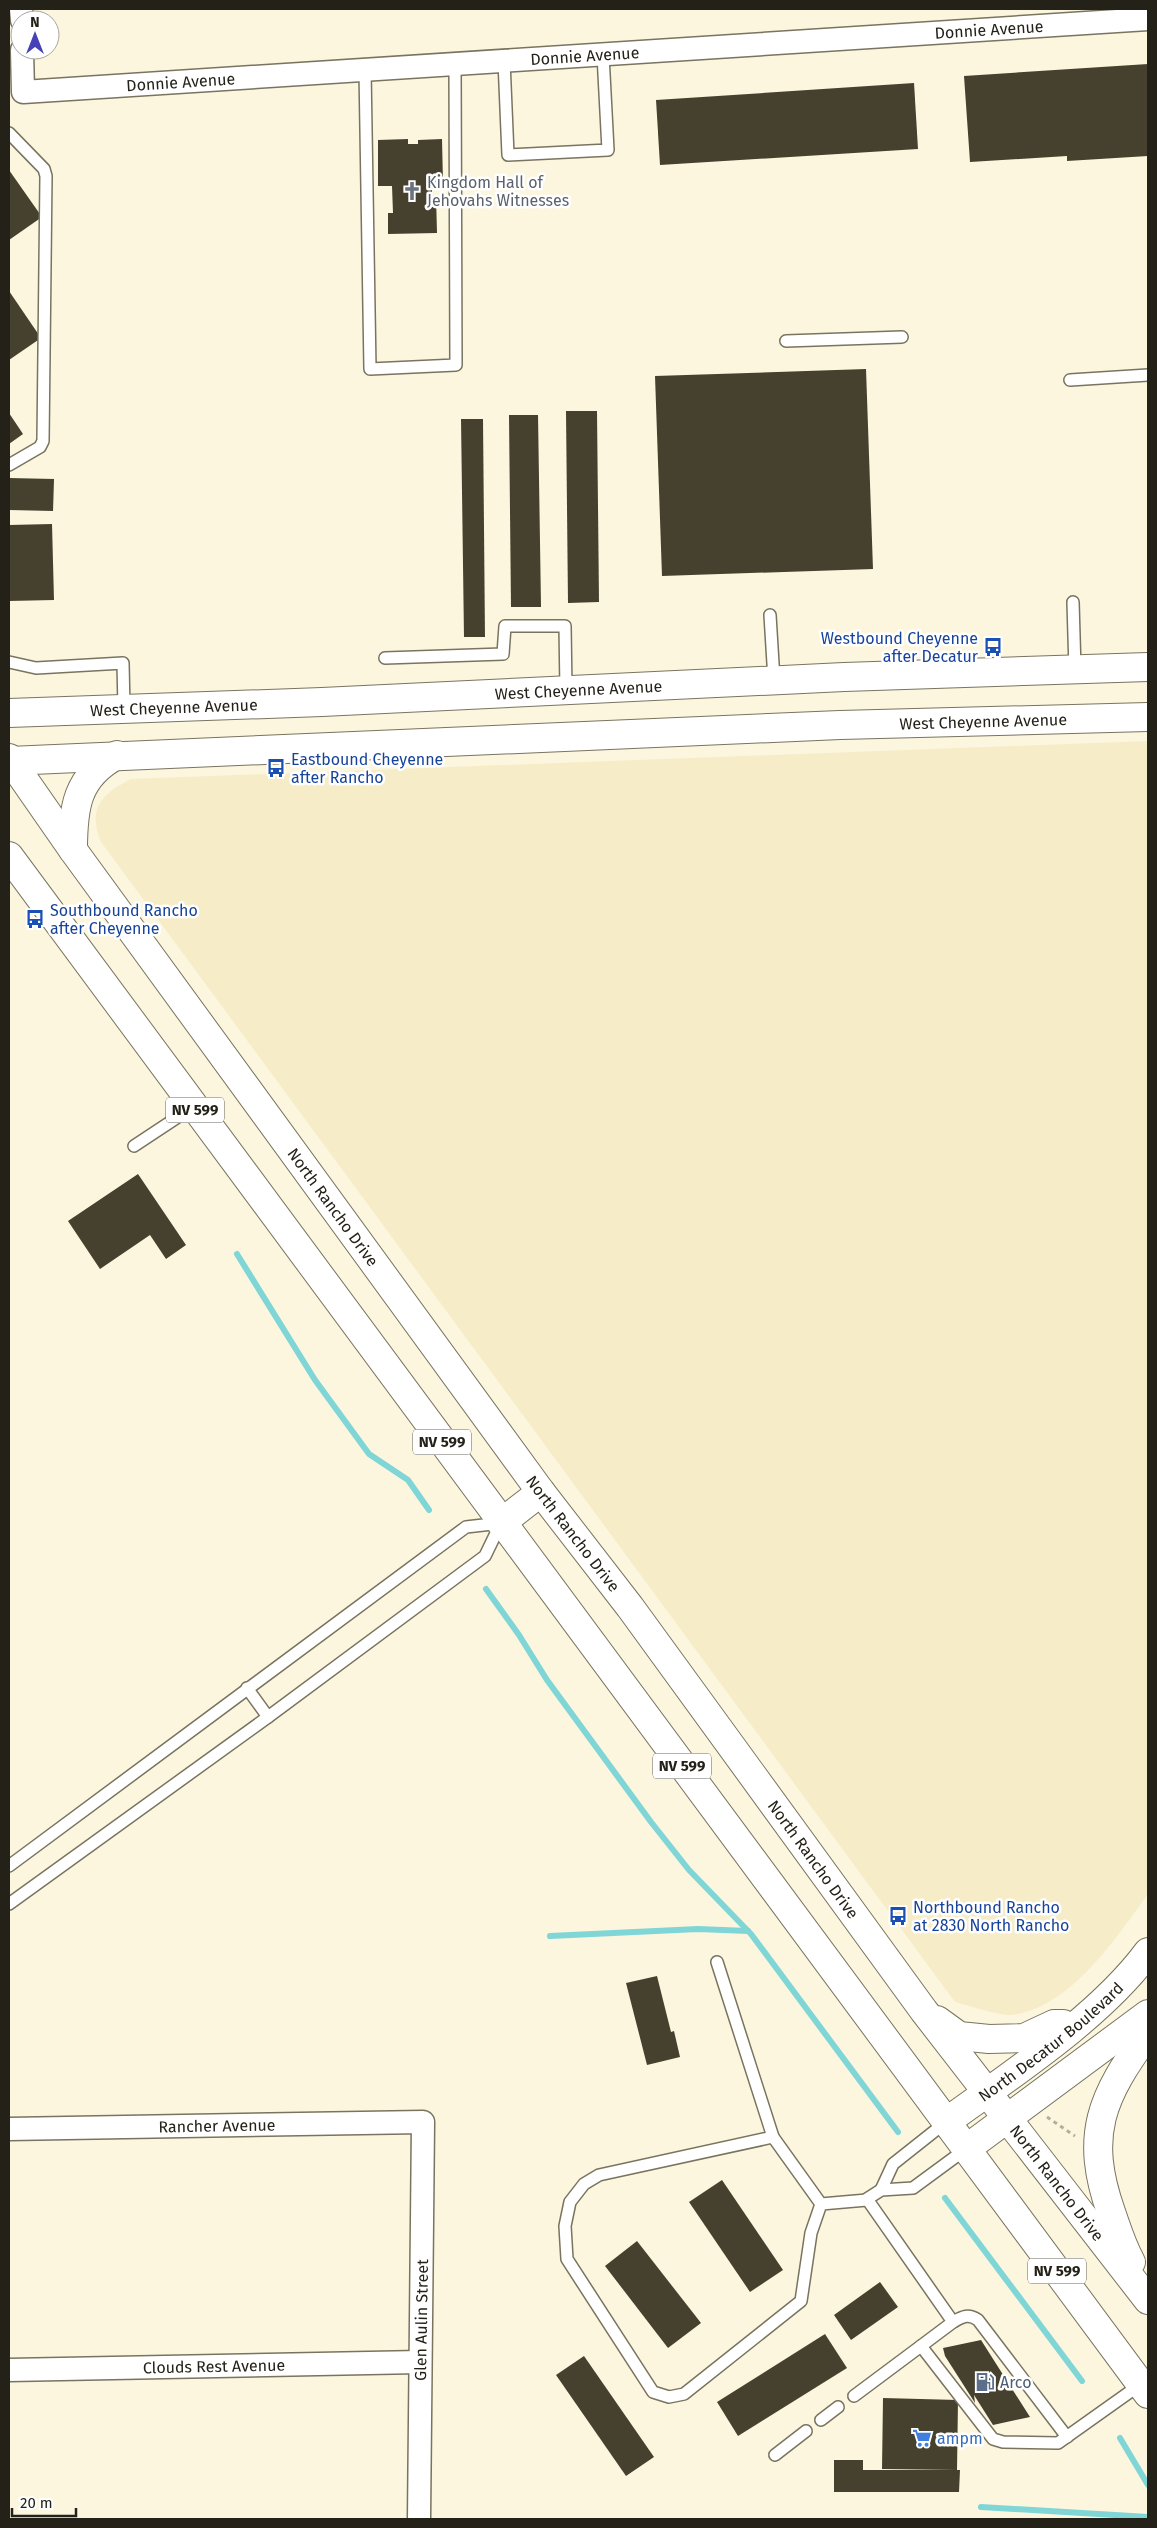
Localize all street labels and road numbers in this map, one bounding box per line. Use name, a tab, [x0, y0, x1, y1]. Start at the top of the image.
street label: Donnie Avenue	[934, 17, 1044, 43]
street label: Donnie Avenue	[530, 43, 640, 69]
street label: Donnie Avenue	[126, 69, 236, 95]
street label: West Cheyenne Avenue	[494, 677, 663, 704]
street label: West Cheyenne Avenue	[90, 695, 258, 720]
street label: West Cheyenne Avenue	[899, 710, 1067, 733]
road number: NV 599	[166, 1098, 224, 1122]
street label: North Rancho Drive	[283, 1145, 382, 1270]
road number: NV 599	[413, 1430, 471, 1454]
street label: North Rancho Drive	[522, 1472, 624, 1596]
road number: NV 599	[653, 1754, 711, 1778]
street label: North Rancho Drive	[764, 1797, 863, 1923]
street label: North Decatur Boulevard	[975, 1978, 1127, 2106]
street label: Rancher Avenue	[158, 2115, 276, 2136]
street label: North Rancho Drive	[1006, 2121, 1108, 2245]
road number: NV 599	[1028, 2258, 1086, 2284]
street label: Glen Aulin Street	[411, 2259, 432, 2381]
street label: Clouds Rest Avenue	[143, 2356, 285, 2377]

